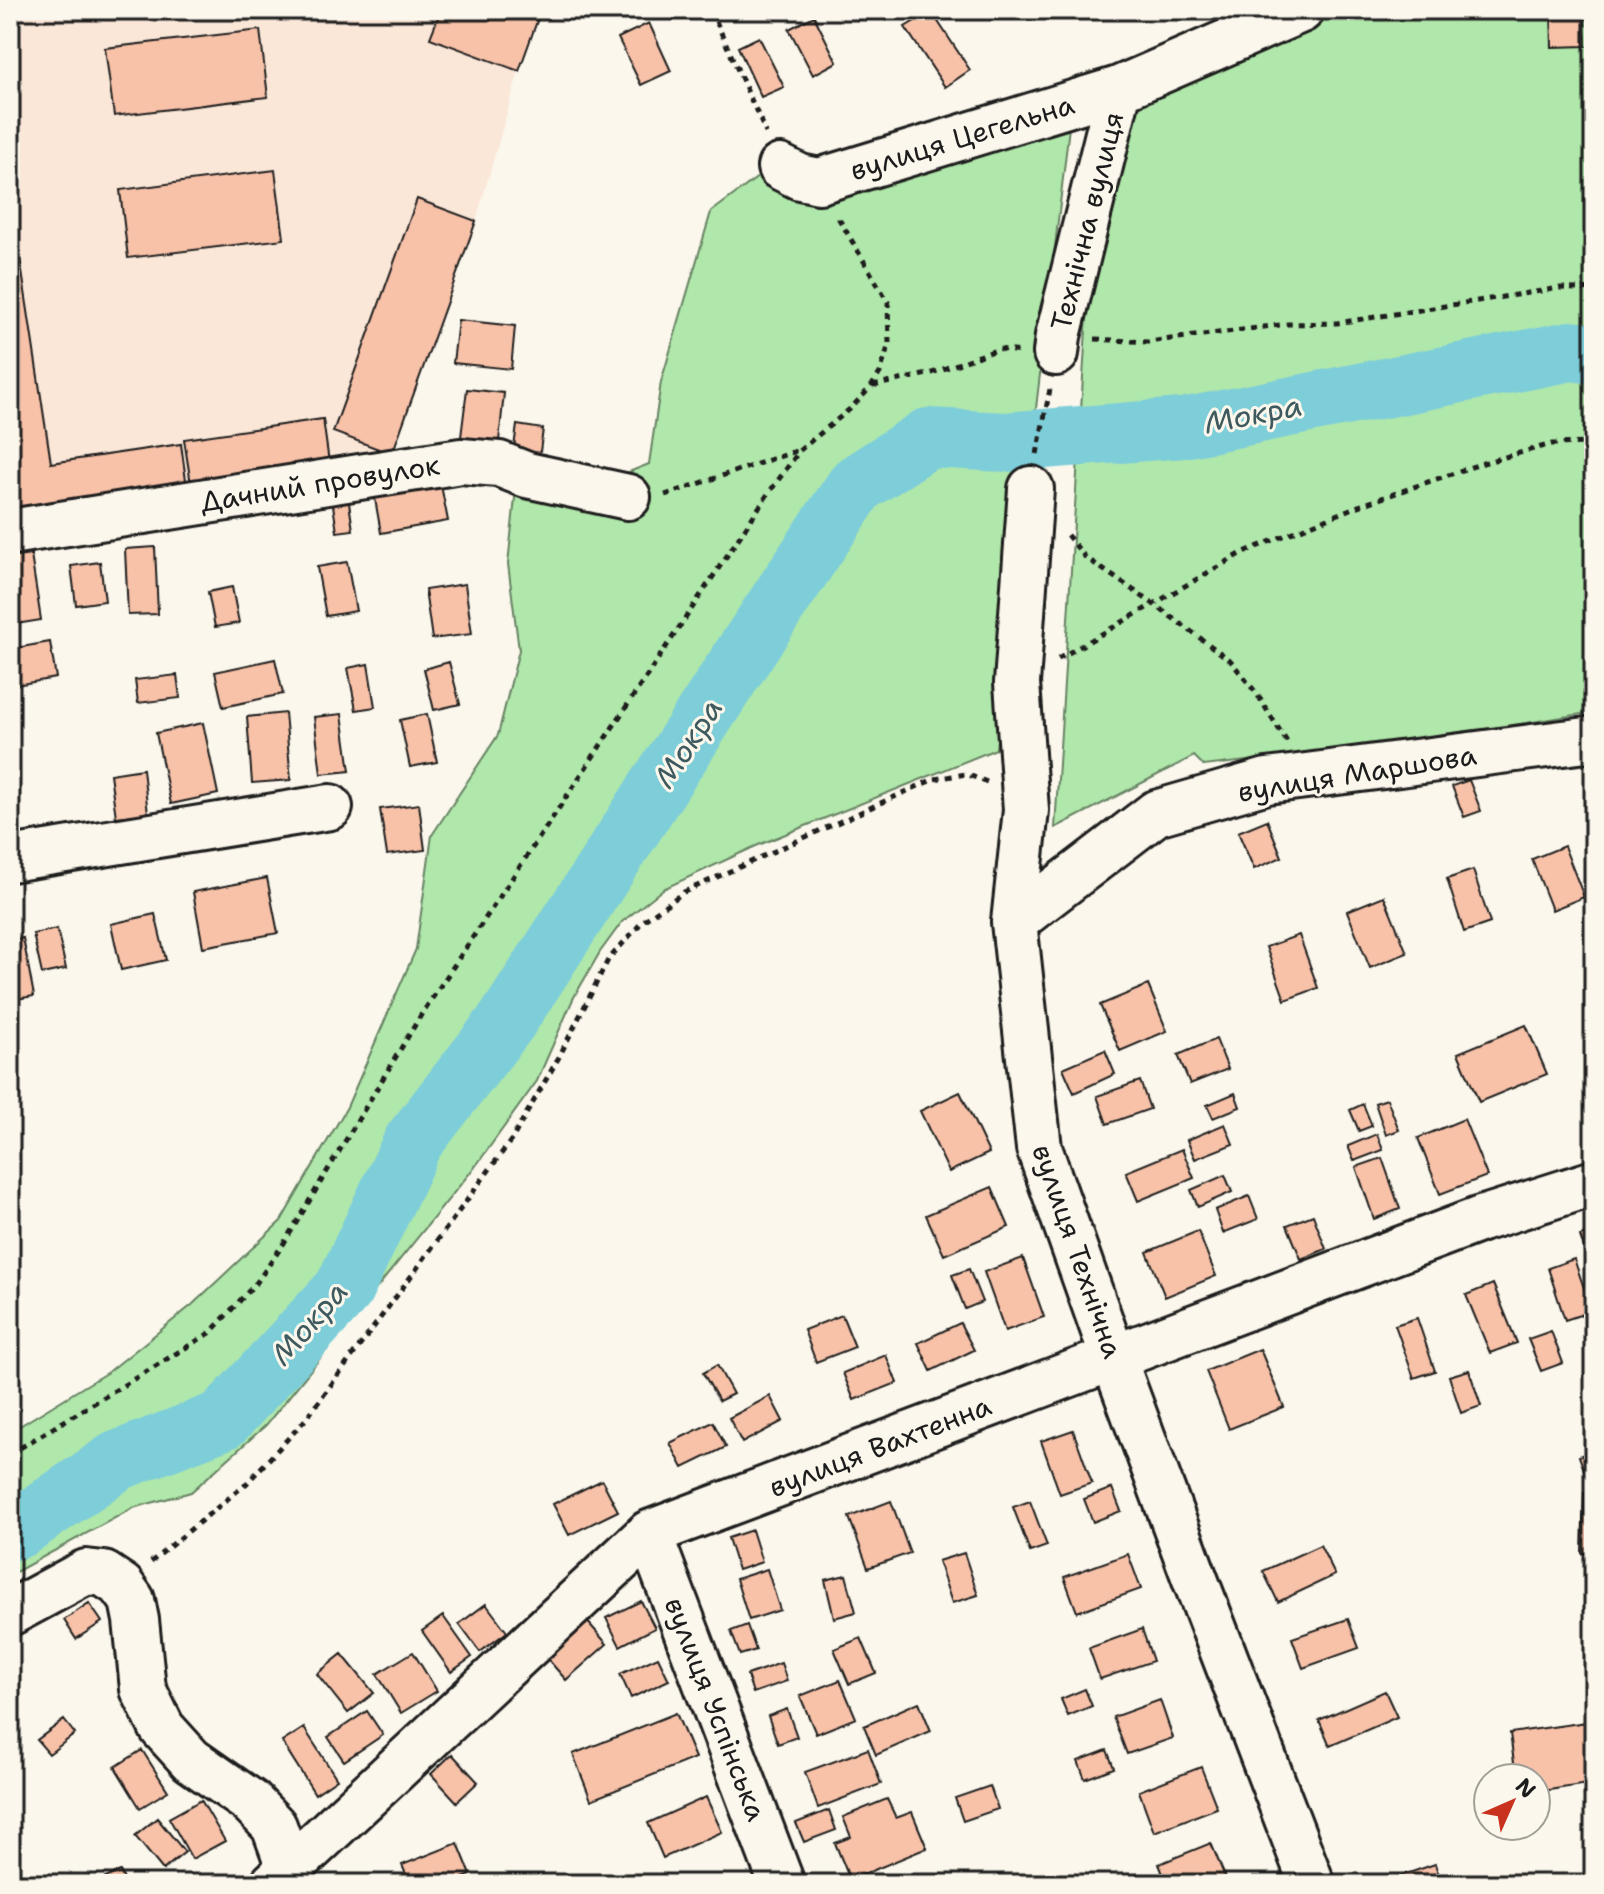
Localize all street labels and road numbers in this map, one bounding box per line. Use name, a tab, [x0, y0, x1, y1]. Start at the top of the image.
street label: вулиця Цегельна	[845, 85, 1079, 189]
street label: Технічна вулиця	[1041, 108, 1133, 334]
street label: Дачний провулок	[198, 445, 443, 521]
street label: вулиця Маршова	[1235, 735, 1479, 811]
street label: вулиця Технічна	[1024, 1139, 1132, 1363]
street label: вулиця Вахтенна	[763, 1386, 997, 1506]
street label: вулиця Успінська	[656, 1592, 776, 1826]

